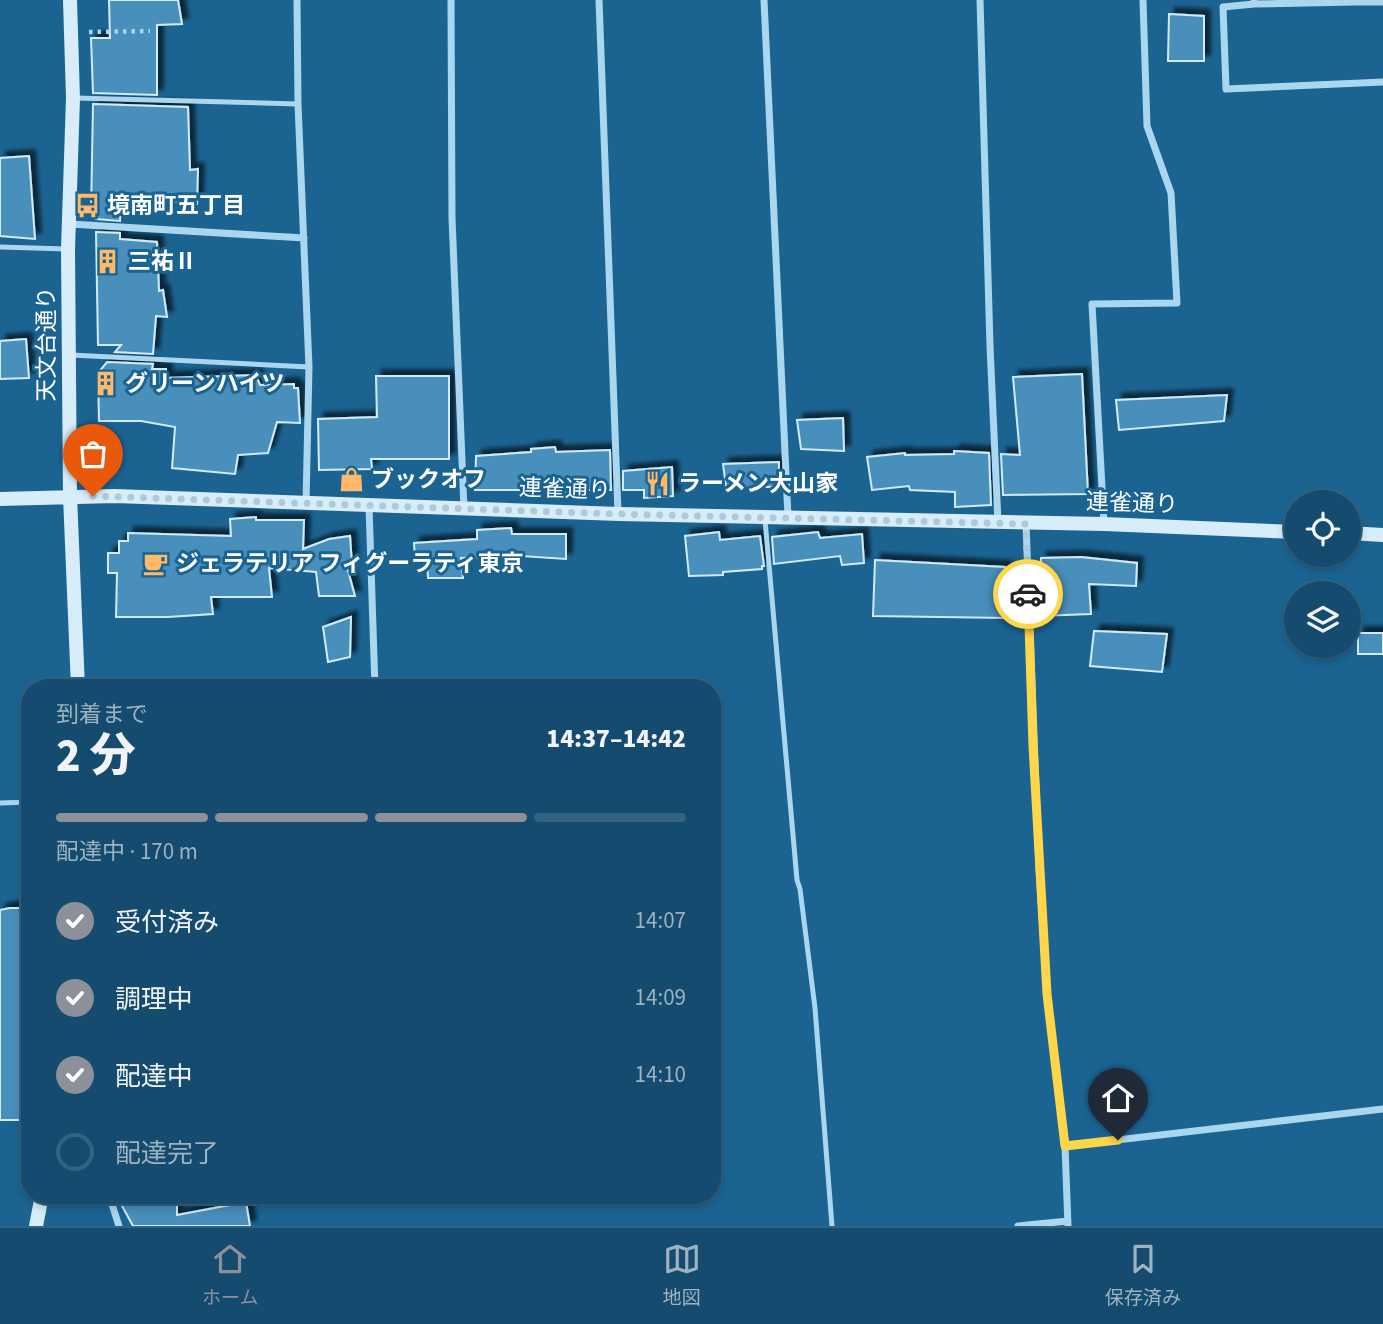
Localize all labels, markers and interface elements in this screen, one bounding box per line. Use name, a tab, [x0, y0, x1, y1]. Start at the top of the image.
place label: 境南町五丁目	[107, 189, 245, 222]
bus stop icon: 境南町五丁目	[73, 191, 101, 219]
place label: 三祐Ⅱ	[128, 245, 197, 278]
building icon: 三祐Ⅱ	[94, 247, 122, 275]
street label: 天文台通り	[30, 287, 63, 402]
place label: グリーンハイツ	[125, 367, 284, 400]
building icon: グリーンハイツ	[91, 369, 119, 397]
pin	[63, 424, 123, 496]
icon: bag	[74, 435, 112, 473]
place label: ブックオフ	[371, 463, 486, 496]
shop icon: ブックオフ	[337, 465, 365, 493]
place label: ラーメン大山家	[678, 467, 838, 500]
restaurant icon: ラーメン大山家	[644, 469, 672, 497]
street label: 連雀通り	[518, 471, 612, 507]
street label: 連雀通り	[1085, 485, 1179, 521]
map controls	[1284, 490, 1361, 658]
button: locate	[1284, 490, 1361, 567]
place label: ジェラテリア フィグーラティ東京	[176, 547, 524, 580]
cafe icon: ジェラテリア フィグーラティ東京	[142, 549, 170, 577]
courier	[993, 559, 1063, 629]
icon: car	[1009, 575, 1047, 613]
button: layers	[1284, 581, 1361, 658]
text: 到着まで	[56, 698, 148, 731]
text: 14:37–14:42	[546, 720, 686, 757]
text: 2 分	[56, 724, 136, 789]
text: 配達中 · 170 m	[56, 835, 198, 868]
icon: check	[56, 902, 94, 940]
text: 受付済み	[115, 904, 219, 941]
text: 14:07	[635, 904, 686, 937]
icon: check	[56, 979, 94, 1017]
text: 調理中	[115, 981, 193, 1018]
text: 14:09	[635, 981, 686, 1014]
icon: check	[56, 1056, 94, 1094]
text: 配達中	[115, 1058, 193, 1095]
text: 14:10	[635, 1058, 686, 1091]
pin	[1088, 1068, 1148, 1140]
icon: home	[1099, 1079, 1137, 1117]
text: 配達完了	[115, 1135, 219, 1172]
tab: ホーム	[202, 1240, 259, 1312]
tab: 地図	[663, 1240, 701, 1312]
tab: 保存済み	[1105, 1240, 1181, 1312]

